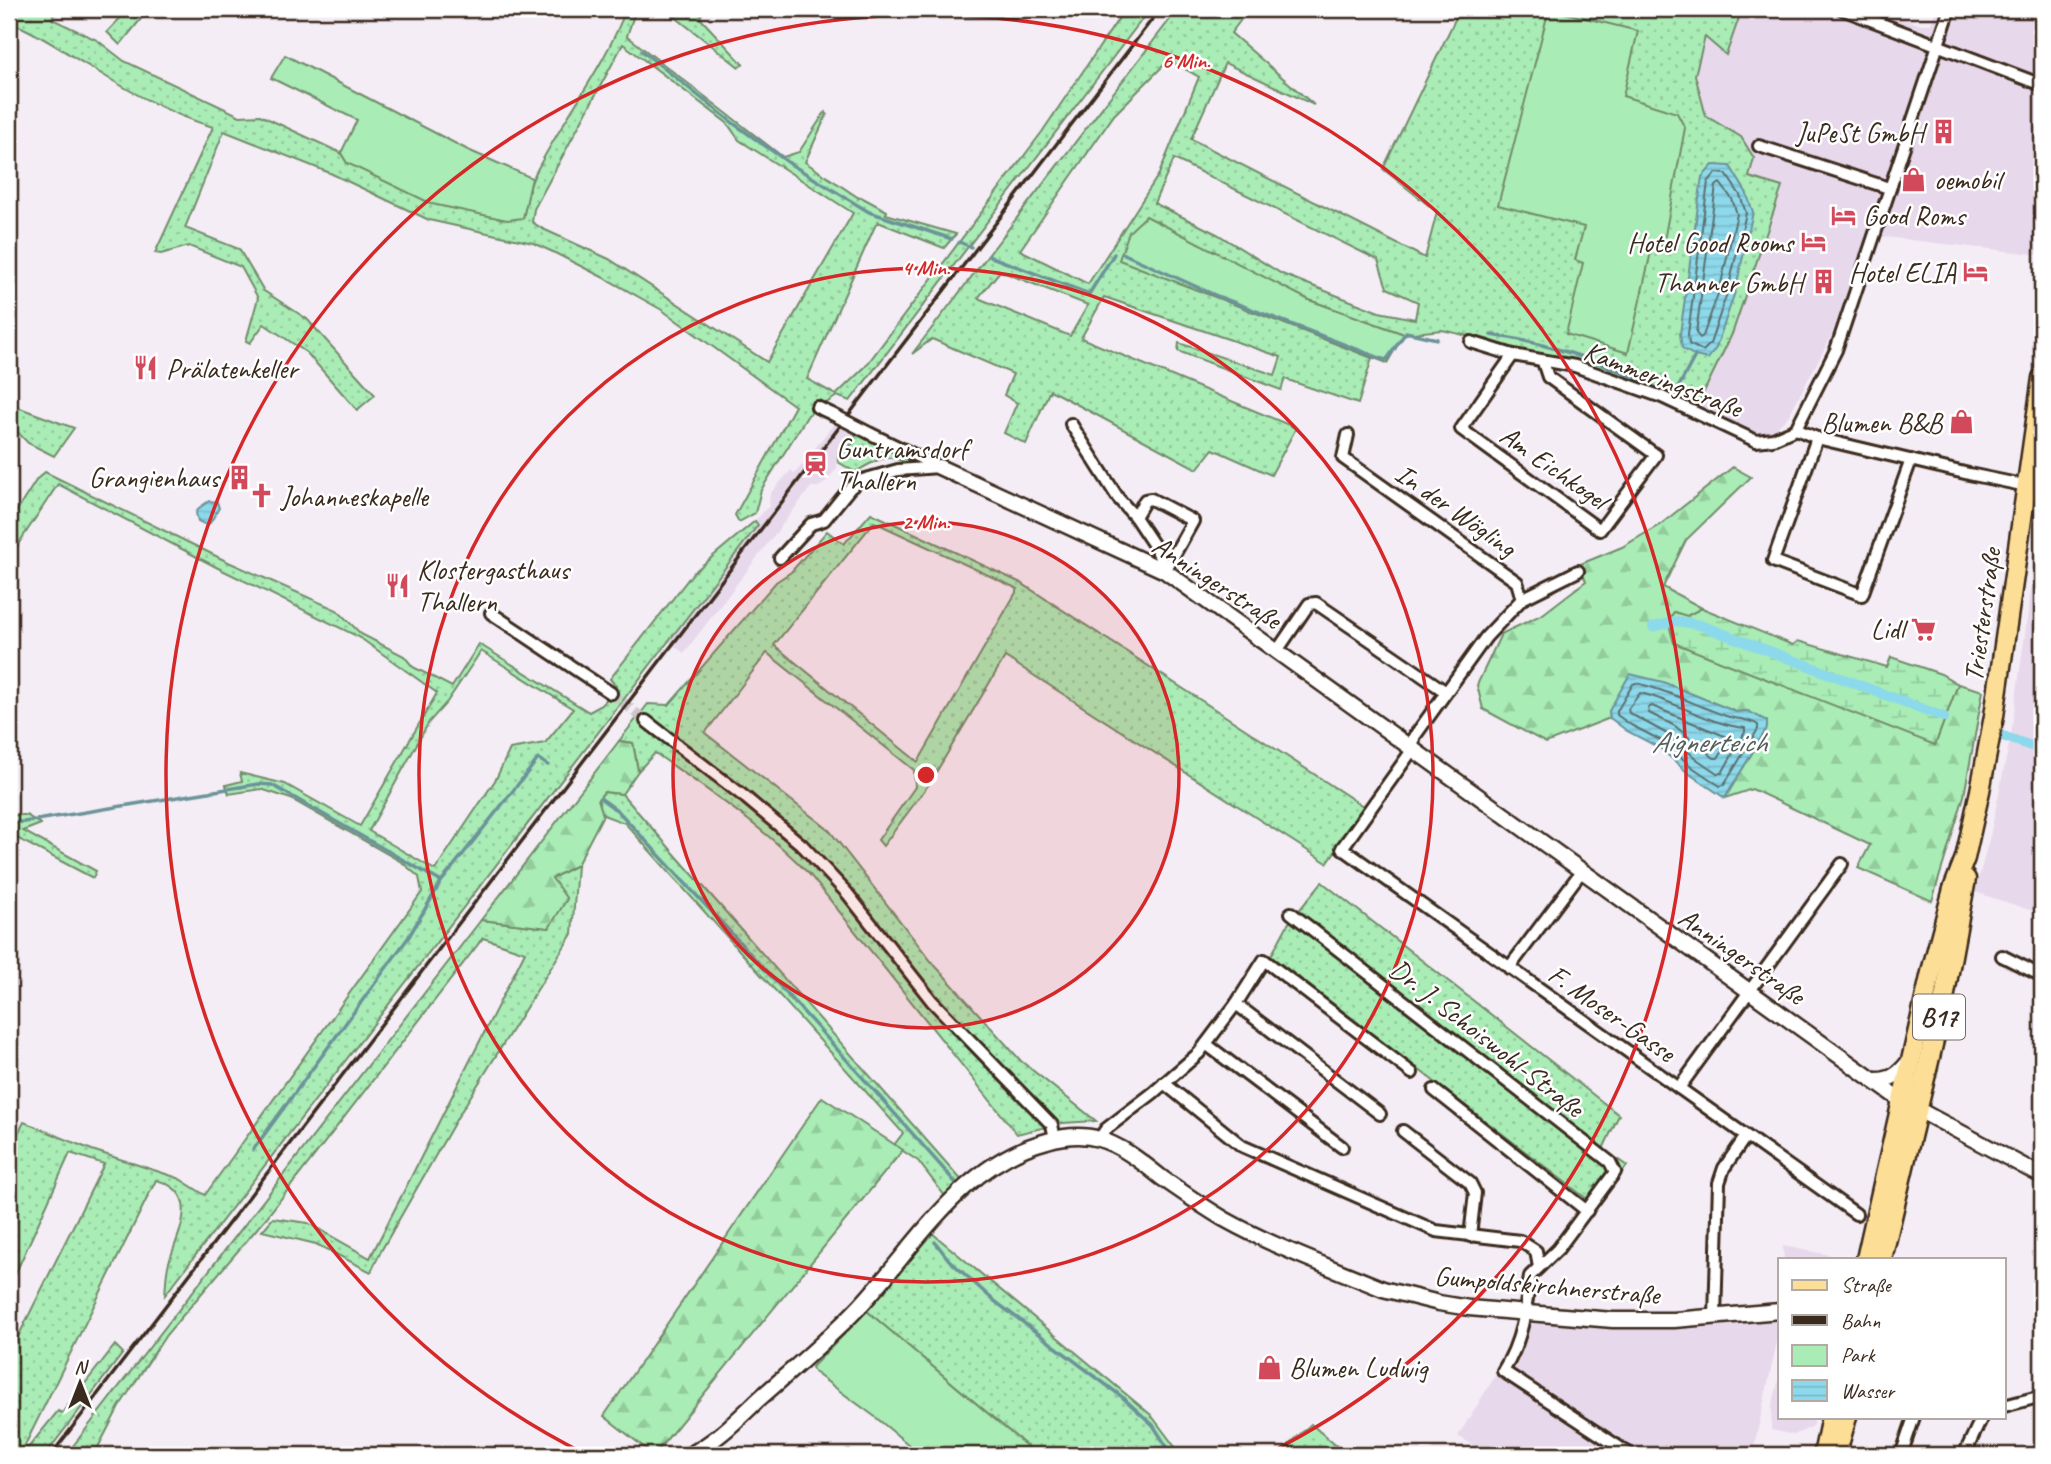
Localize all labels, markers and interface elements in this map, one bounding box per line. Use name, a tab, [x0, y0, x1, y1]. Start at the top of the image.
text: 6 Min.	[1162, 48, 1211, 74]
place label: JuPeSt GmbH	[1794, 115, 1928, 150]
building icon: JuPeSt GmbH	[1930, 118, 1958, 146]
place label: oemobil	[1934, 162, 2006, 197]
shop icon: oemobil	[1900, 165, 1928, 193]
place label: Good Roms	[1863, 198, 1967, 233]
hotel icon: Good Roms	[1829, 201, 1857, 229]
place label: Hotel Good Rooms	[1627, 225, 1795, 260]
hotel icon: Hotel Good Rooms	[1799, 228, 1827, 256]
text: 4 Min.	[902, 255, 951, 281]
place label: Hotel ELIA	[1849, 255, 1957, 290]
hotel icon: Hotel ELIA	[1962, 258, 1990, 286]
place label: Thanner GmbH	[1654, 265, 1807, 300]
building icon: Thanner GmbH	[1809, 268, 1837, 296]
street label: Kammeringstraße	[1579, 333, 1749, 426]
place label: Prälatenkeller	[166, 351, 300, 386]
restaurant icon: Prälatenkeller	[132, 354, 160, 382]
place label: Blumen B&B	[1822, 405, 1944, 440]
shop icon: Blumen B&B	[1948, 408, 1976, 436]
street label: Am Eichkogel	[1493, 417, 1619, 520]
place label: Guntramsdorf Thallern	[836, 431, 973, 498]
station icon: Guntramsdorf Thallern	[802, 450, 830, 478]
street label: In der Wögling	[1389, 456, 1524, 565]
place label: Grangienhaus	[89, 460, 221, 495]
building icon: Grangienhaus	[225, 463, 253, 491]
place label: Johanneskapelle	[279, 479, 430, 514]
church icon: Johanneskapelle	[247, 482, 275, 510]
text: 2 Min.	[902, 509, 951, 535]
street label: Anningerstraße	[1146, 527, 1290, 638]
street label: Triesterstraße	[1955, 544, 2009, 684]
place label: Klostergasthaus Thallern	[417, 552, 571, 619]
restaurant icon: Klostergasthaus Thallern	[383, 571, 411, 599]
place label: Lidl	[1871, 612, 1909, 647]
supermarket icon: Lidl	[1910, 615, 1938, 643]
water label: Aignerteich	[1652, 723, 1769, 761]
centre of rings	[914, 763, 938, 787]
street label: Anningerstraße	[1672, 900, 1814, 1013]
street label: Dr. J. Schoiswohl-Straße	[1383, 951, 1593, 1126]
street label: F. Moser-Gasse	[1542, 957, 1684, 1071]
road number: B17	[1913, 994, 1965, 1040]
street label: Gumpoldskirchnerstraße	[1433, 1258, 1663, 1312]
legend	[1778, 1258, 2006, 1418]
text: Straße	[1841, 1272, 1893, 1298]
text: Bahn	[1841, 1308, 1881, 1334]
text: Park	[1841, 1342, 1876, 1368]
north arrow	[46, 1348, 116, 1418]
place label: Blumen Ludwig	[1289, 1350, 1430, 1385]
shop icon: Blumen Ludwig	[1255, 1353, 1283, 1381]
text: N	[74, 1355, 89, 1379]
text: Wasser	[1841, 1378, 1895, 1404]

